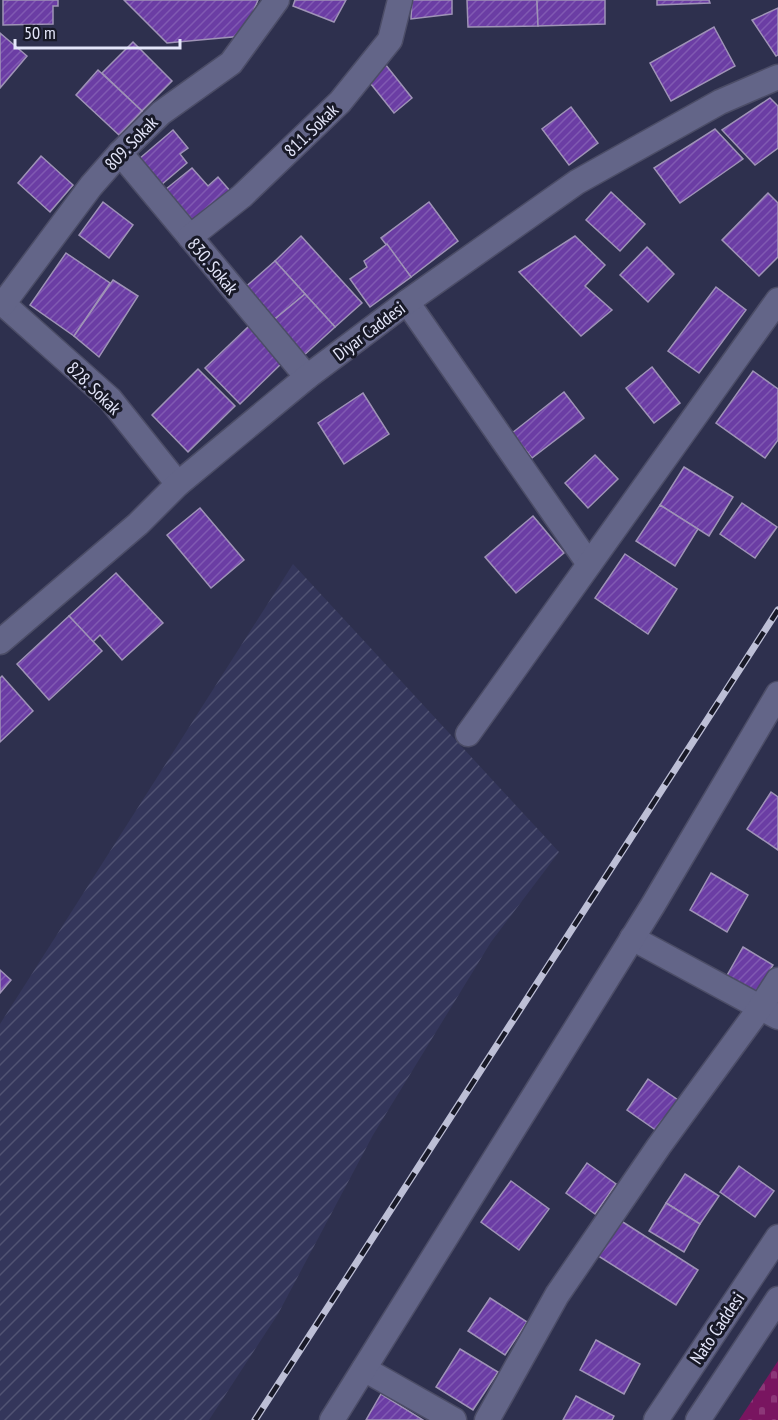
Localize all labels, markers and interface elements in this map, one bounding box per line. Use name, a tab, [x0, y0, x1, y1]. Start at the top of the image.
scale bar	[15, 12, 180, 50]
text: 50 m	[24, 21, 56, 44]
street label: 811. Sokak	[279, 99, 343, 161]
street label: 809. Sokak	[100, 111, 162, 175]
street label: 830. Sokak	[183, 233, 243, 299]
street label: Diyar Caddesi	[328, 296, 410, 366]
street label: 828. Sokak	[62, 357, 126, 419]
street label: Nato Caddesi	[685, 1288, 749, 1368]

